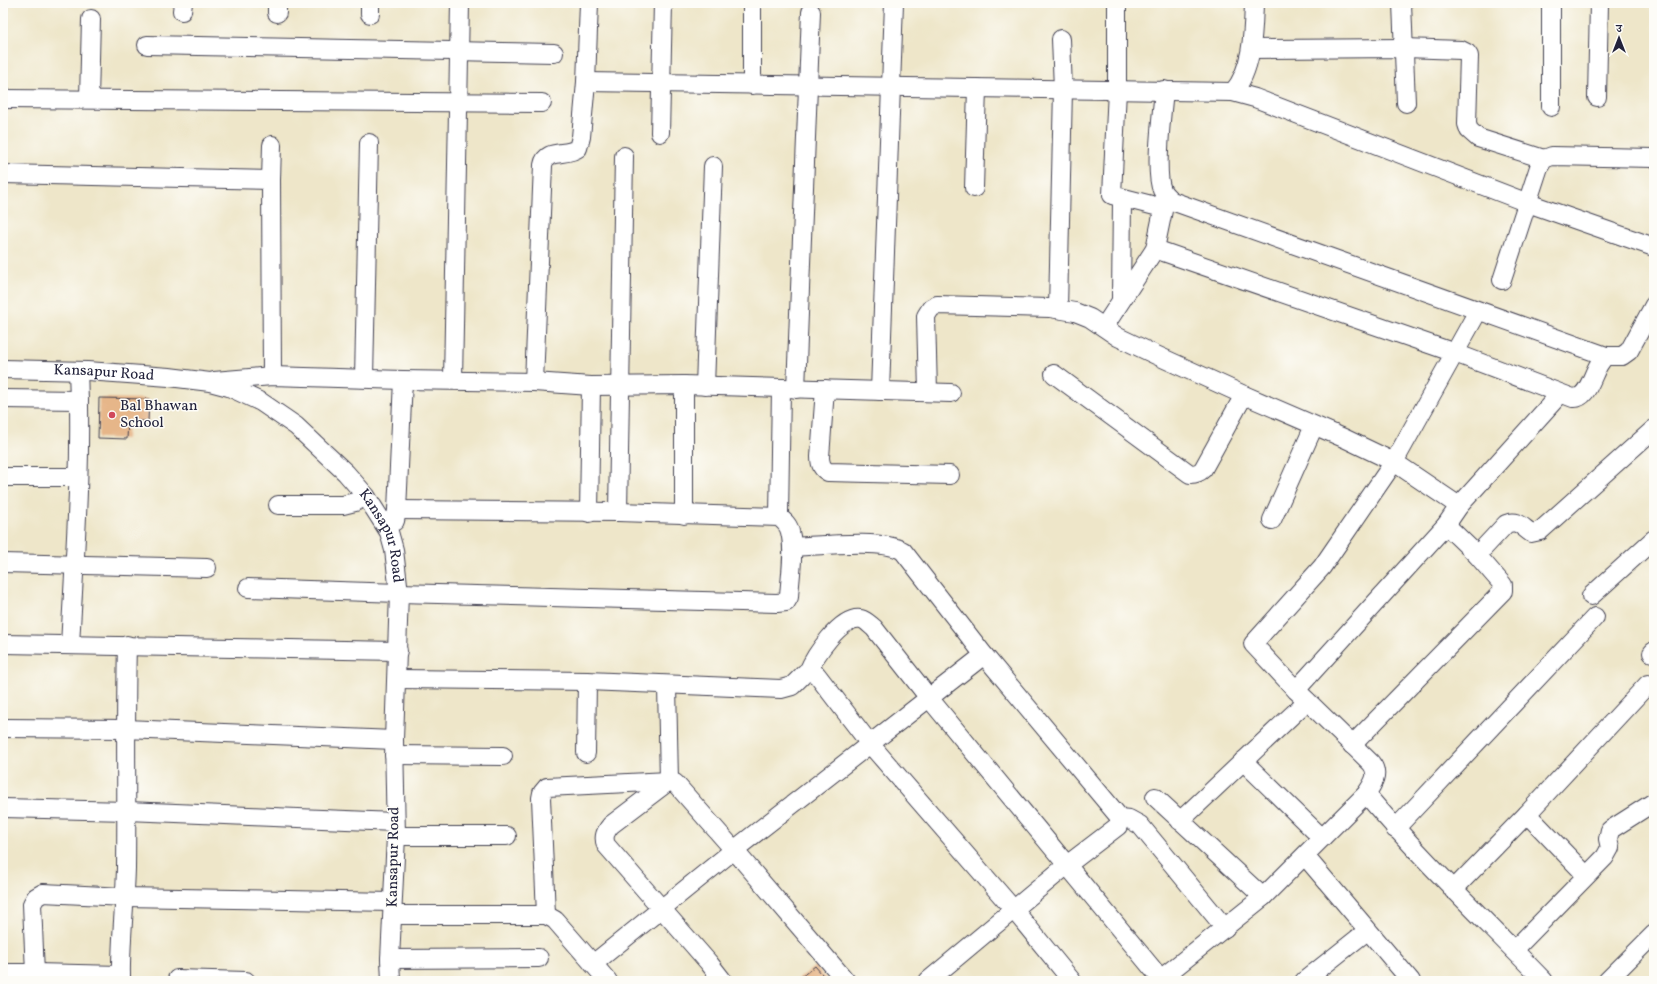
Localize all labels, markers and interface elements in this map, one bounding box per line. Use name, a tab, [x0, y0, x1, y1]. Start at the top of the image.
north arrow	[1599, 18, 1639, 58]
text: उ	[1615, 22, 1623, 37]
street label: Kansapur Road	[53, 360, 155, 386]
place label: Bal Bhawan School	[120, 396, 198, 434]
marker: Bal Bhawan School	[107, 410, 117, 420]
street label: Kansapur Road	[354, 484, 408, 584]
street label: Kansapur Road	[383, 806, 405, 908]

